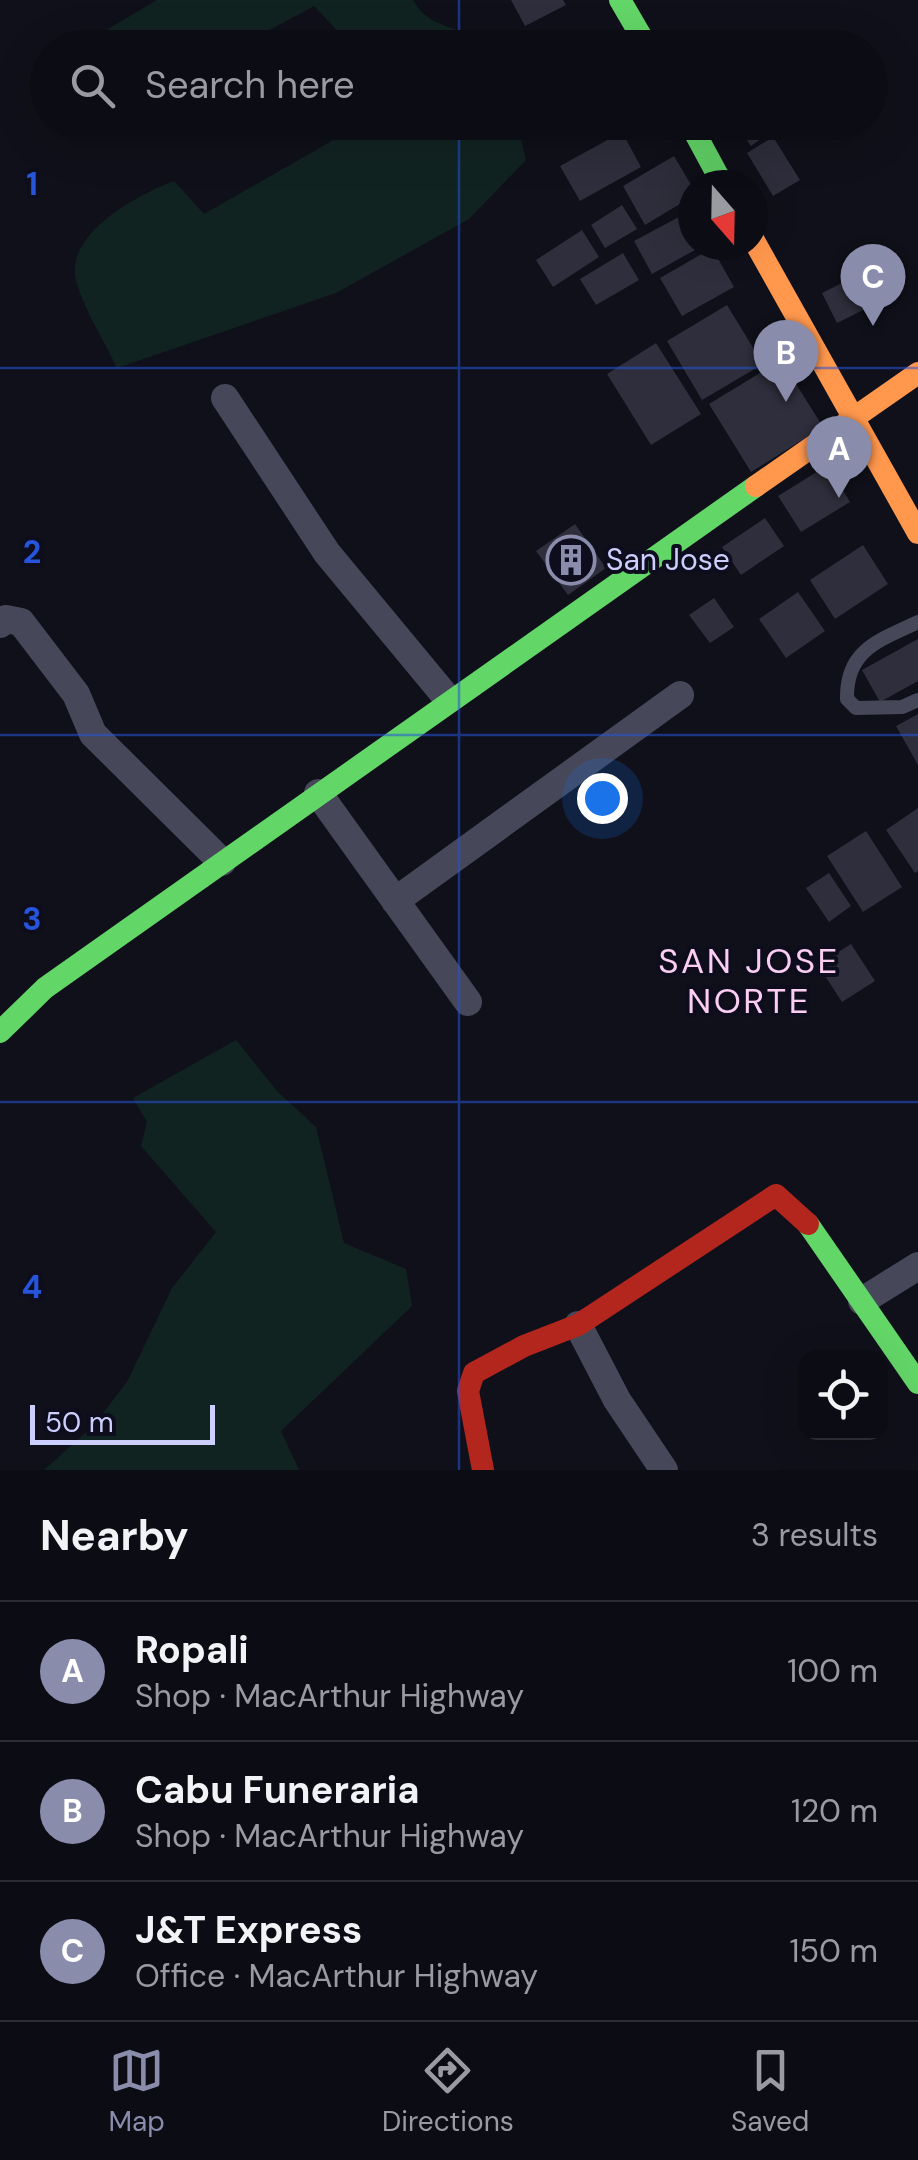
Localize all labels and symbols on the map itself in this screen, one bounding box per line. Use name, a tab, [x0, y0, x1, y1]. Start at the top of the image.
text: 1	[26, 163, 38, 205]
north arrow	[678, 170, 768, 260]
pin: C	[840, 244, 906, 326]
pin: B	[754, 320, 818, 402]
pin: A	[806, 416, 872, 498]
text: 2	[23, 531, 41, 573]
building icon: San Jose	[545, 534, 597, 586]
place label: San Jose	[606, 540, 730, 579]
your location	[577, 773, 628, 824]
text: 3	[22, 898, 42, 940]
district label: SAN JOSE NORTE	[658, 938, 840, 1024]
text: 4	[22, 1266, 42, 1308]
scale bar	[30, 1400, 215, 1444]

